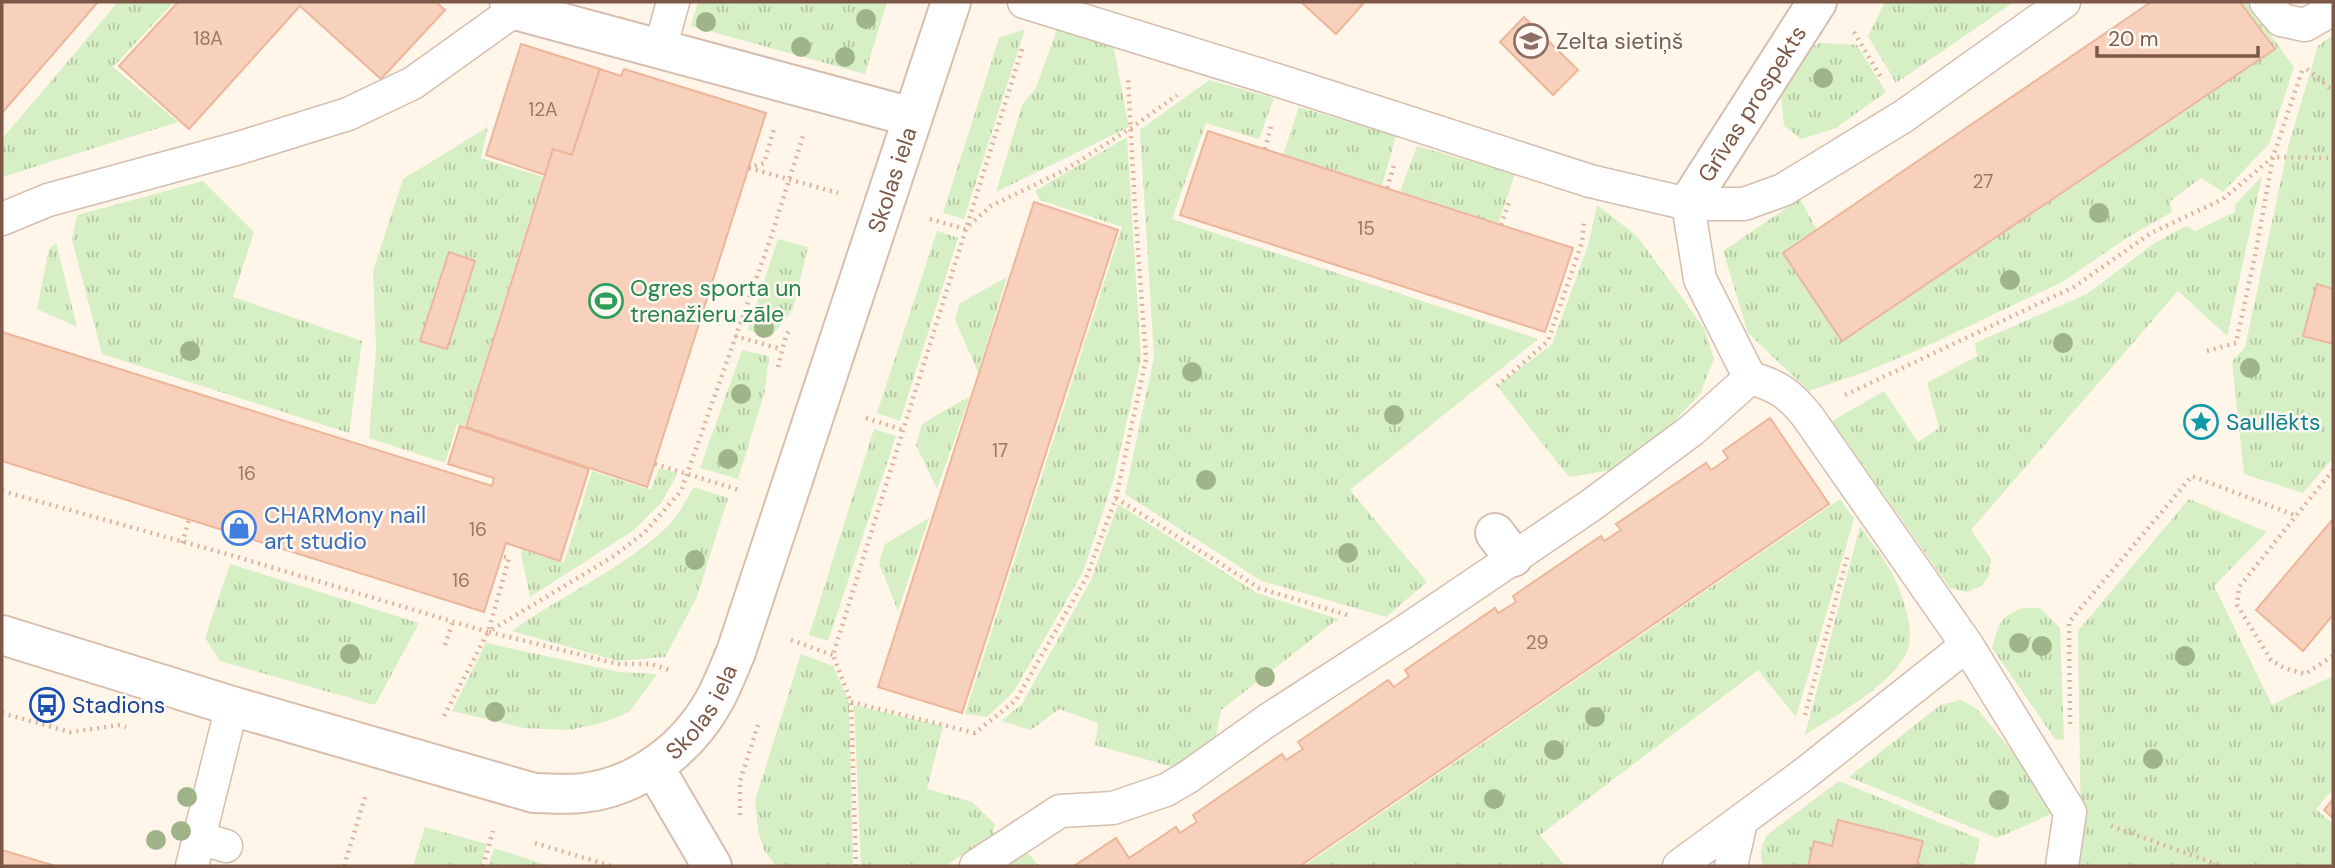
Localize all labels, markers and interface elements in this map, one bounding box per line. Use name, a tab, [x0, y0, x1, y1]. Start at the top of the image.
scale bar	[2097, 14, 2258, 58]
street label: Grīvas prospekts	[1691, 20, 1813, 188]
school or university icon: Zelta sietiņš	[1512, 22, 1550, 60]
text: 20 m	[2108, 25, 2159, 53]
house number: 18A	[193, 26, 223, 51]
place label: Zelta sietiņš	[1556, 26, 1683, 56]
house number: 12A	[528, 97, 558, 122]
street label: Skolas iela	[861, 123, 924, 236]
house number: 27	[1973, 169, 1993, 194]
house number: 15	[1357, 216, 1375, 241]
place label: Ogres sporta un trenažieru zāle	[630, 273, 802, 329]
sports icon: Ogres sporta un trenažieru zāle	[587, 282, 625, 320]
place icon: Saullēkts	[2182, 403, 2220, 441]
place label: Saullēkts	[2226, 407, 2321, 437]
house number: 17	[992, 438, 1008, 463]
house number: 16	[238, 461, 256, 486]
place label: CHARMony nail art studio	[264, 500, 426, 556]
shop icon: CHARMony nail art studio	[220, 509, 258, 547]
house number: 16	[469, 517, 487, 542]
house number: 16	[452, 568, 470, 593]
house number: 29	[1526, 630, 1548, 655]
street label: Skolas iela	[659, 660, 744, 766]
bus stop icon: Stadions	[28, 686, 66, 724]
place label: Stadions	[72, 690, 165, 720]

